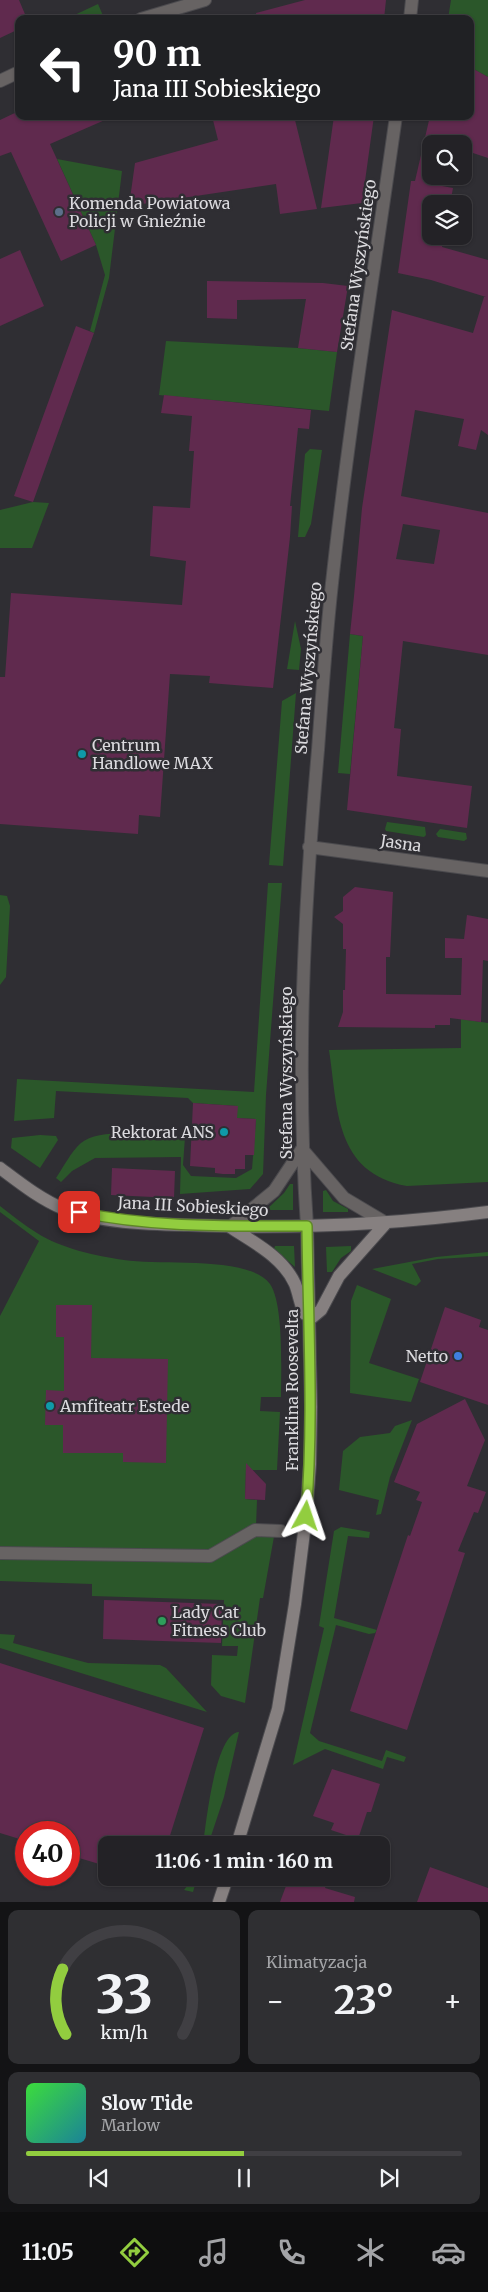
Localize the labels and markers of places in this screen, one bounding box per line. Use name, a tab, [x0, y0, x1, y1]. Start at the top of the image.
place label: Komenda Powiatowa Policji w Gnieźnie	[69, 193, 231, 231]
marker: Komenda Powiatowa Policji w Gnieźnie	[53, 206, 65, 218]
place label: Centrum Handlowe MAX	[92, 735, 214, 773]
marker: Centrum Handlowe MAX	[76, 748, 88, 760]
place label: Rektorat ANS	[111, 1122, 214, 1142]
marker: Rektorat ANS	[218, 1126, 230, 1138]
pin	[58, 1191, 100, 1233]
place label: Netto	[406, 1346, 448, 1366]
marker: Netto	[452, 1350, 464, 1362]
place label: Amfiteatr Estede	[59, 1396, 189, 1416]
marker: Amfiteatr Estede	[44, 1400, 56, 1412]
place label: Lady Cat Fitness Club	[172, 1602, 266, 1640]
marker: Lady Cat Fitness Club	[156, 1615, 168, 1627]

